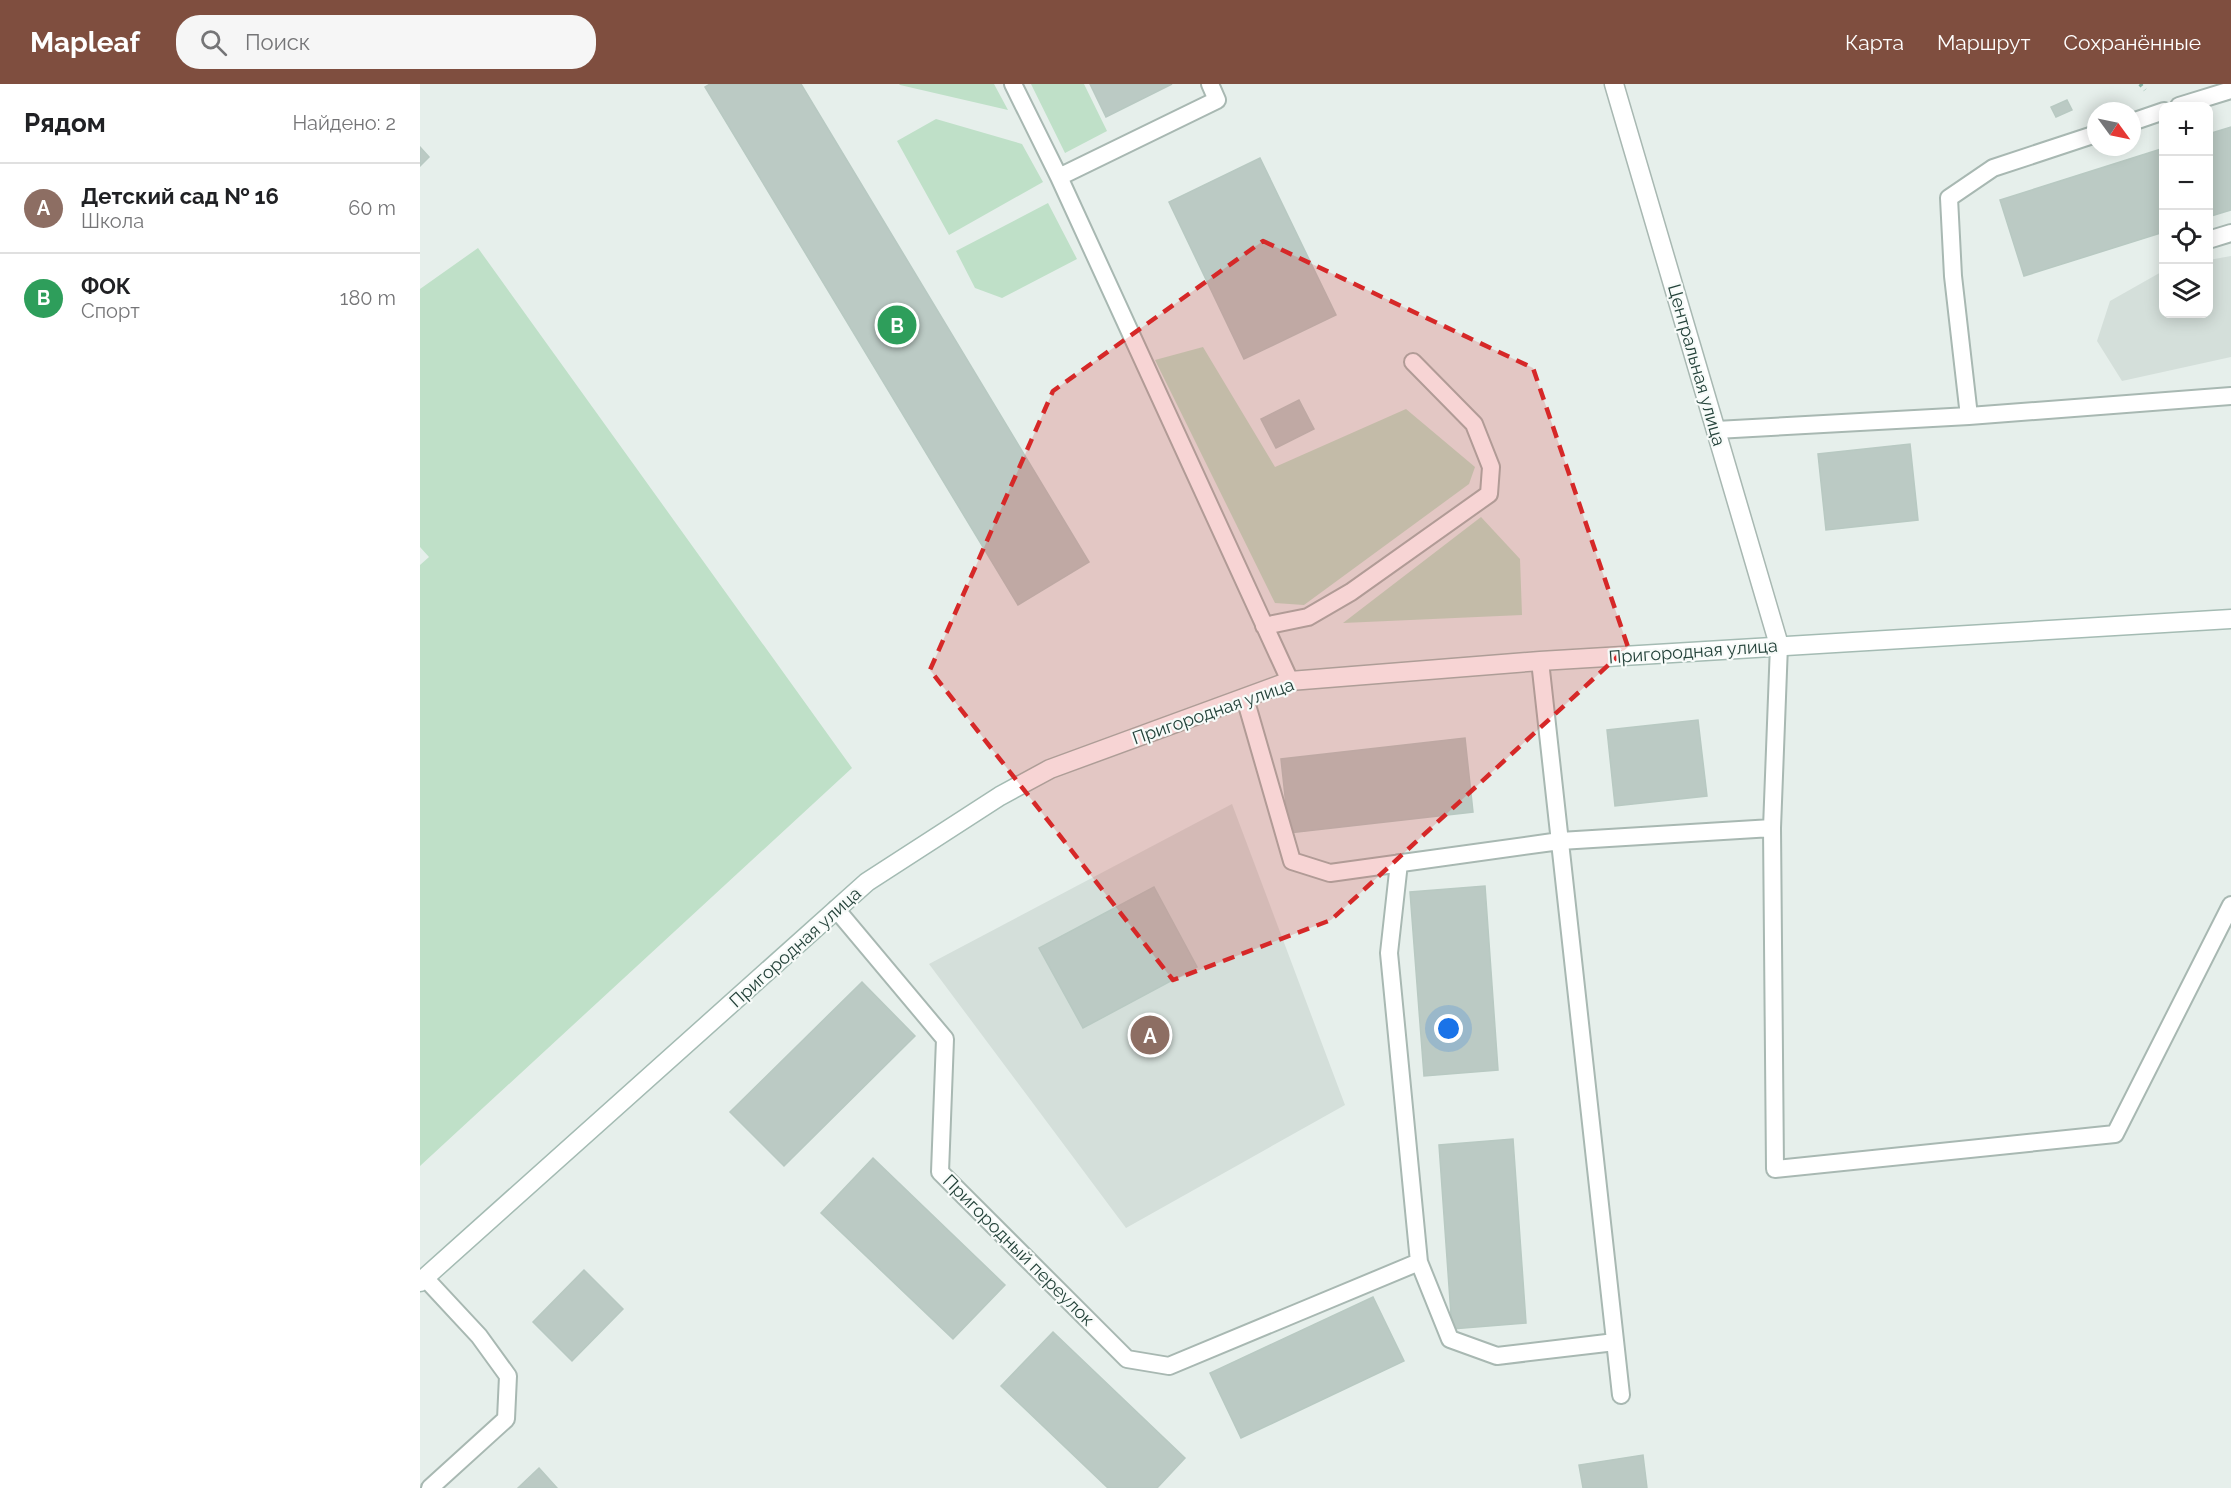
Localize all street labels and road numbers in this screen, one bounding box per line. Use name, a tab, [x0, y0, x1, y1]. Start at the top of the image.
street label: Центральная улица	[1664, 282, 1730, 448]
street label: Пригородная улица	[1608, 635, 1778, 667]
street label: Пригородная улица	[1129, 673, 1297, 749]
street label: Пригородная улица	[725, 882, 865, 1012]
street label: Пригородный переулок	[939, 1170, 1099, 1330]

